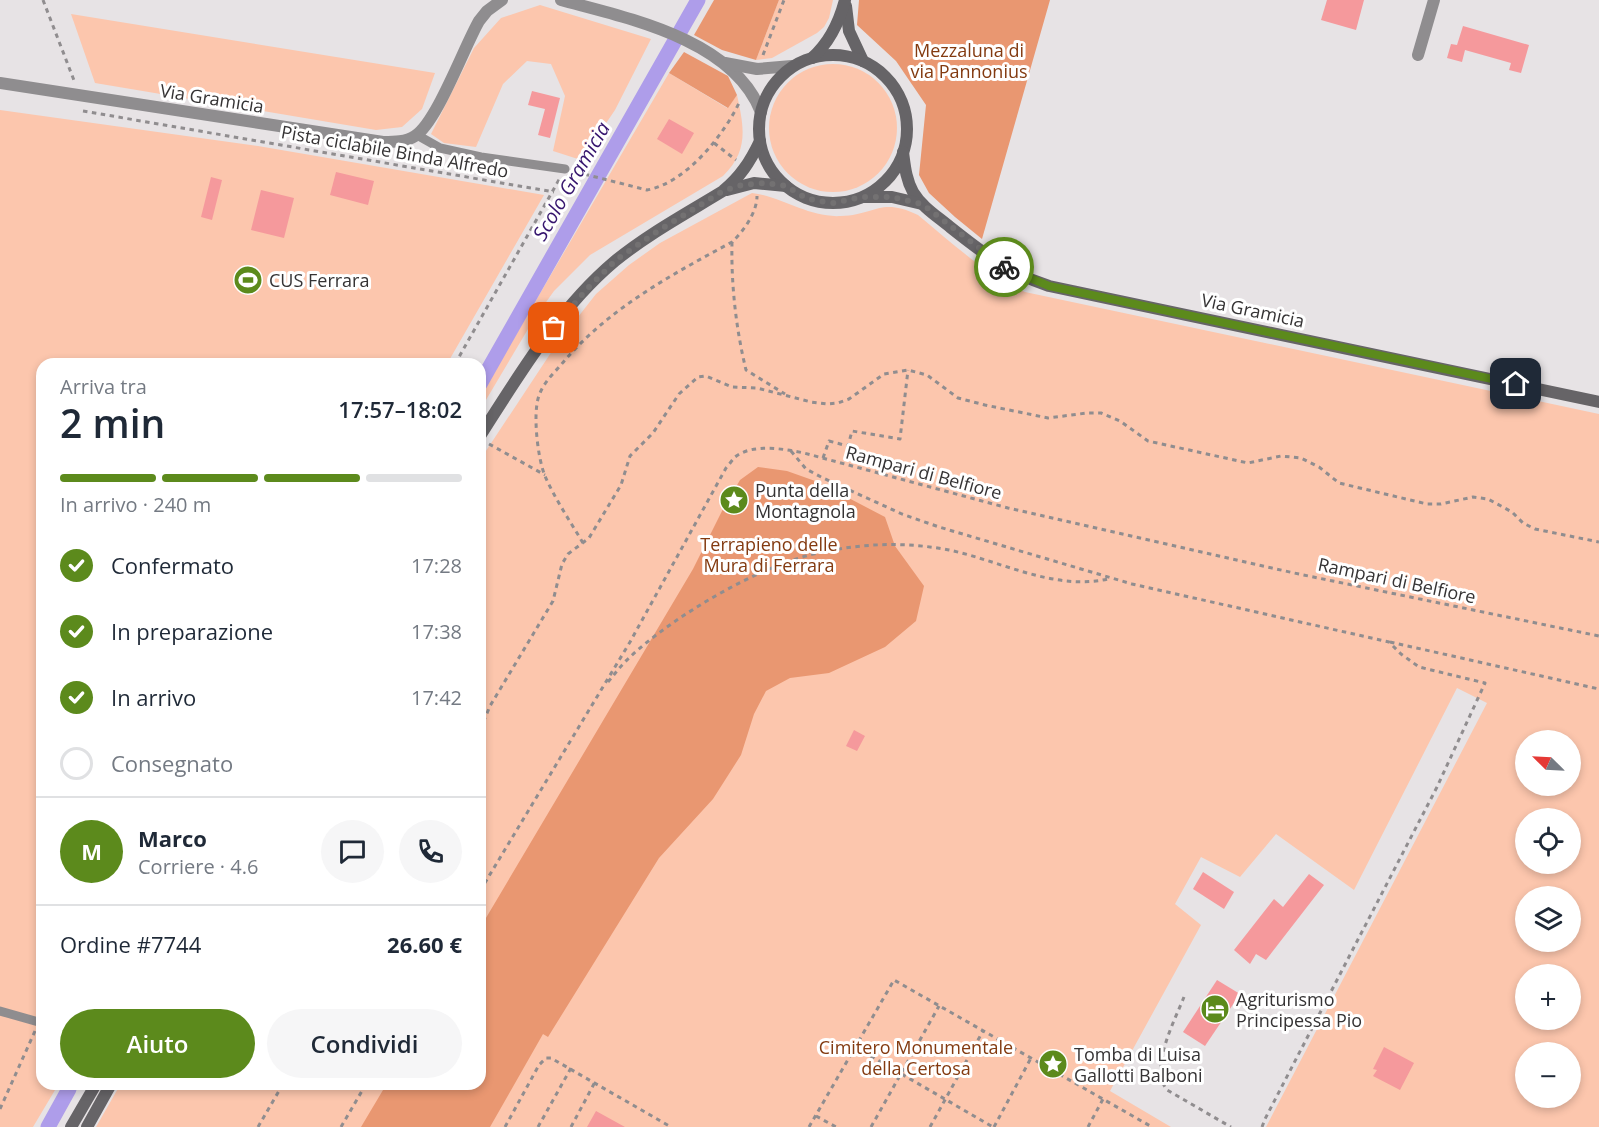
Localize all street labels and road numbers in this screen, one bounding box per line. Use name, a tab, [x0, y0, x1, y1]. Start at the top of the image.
street label: Via Gramicia	[158, 78, 266, 118]
street label: Pista ciclabile Binda Alfredo	[279, 119, 511, 183]
street label: Via Gramicia	[1199, 287, 1307, 333]
street label: Rampari di Belfiore	[843, 440, 1005, 504]
street label: Rampari di Belfiore	[1316, 552, 1478, 608]

